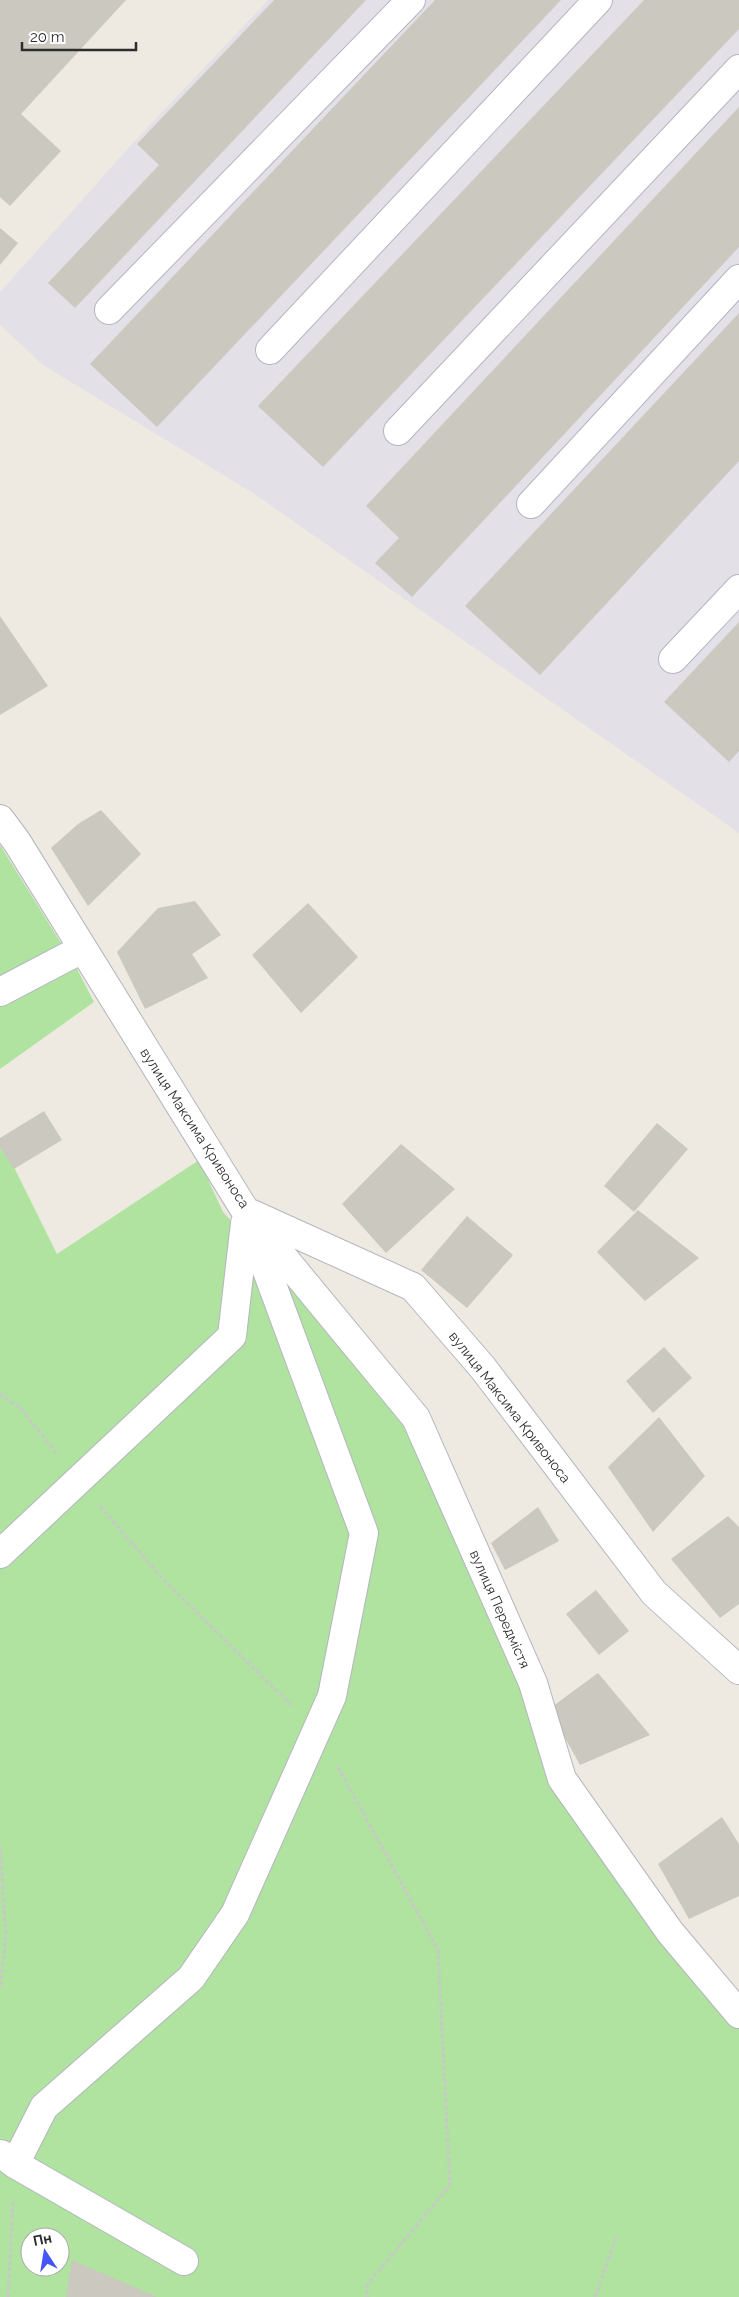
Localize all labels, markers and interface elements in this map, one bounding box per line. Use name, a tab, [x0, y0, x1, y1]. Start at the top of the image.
scale bar	[22, 20, 136, 52]
text: 20 m	[30, 28, 65, 46]
street label: вулиця Максима Кривоноса	[137, 1045, 253, 1211]
street label: вулиця Максима Кривоноса	[446, 1328, 574, 1486]
street label: вулиця Передмістя	[467, 1547, 533, 1671]
north arrow	[20, 2227, 70, 2277]
text: Пн	[32, 2230, 53, 2249]

